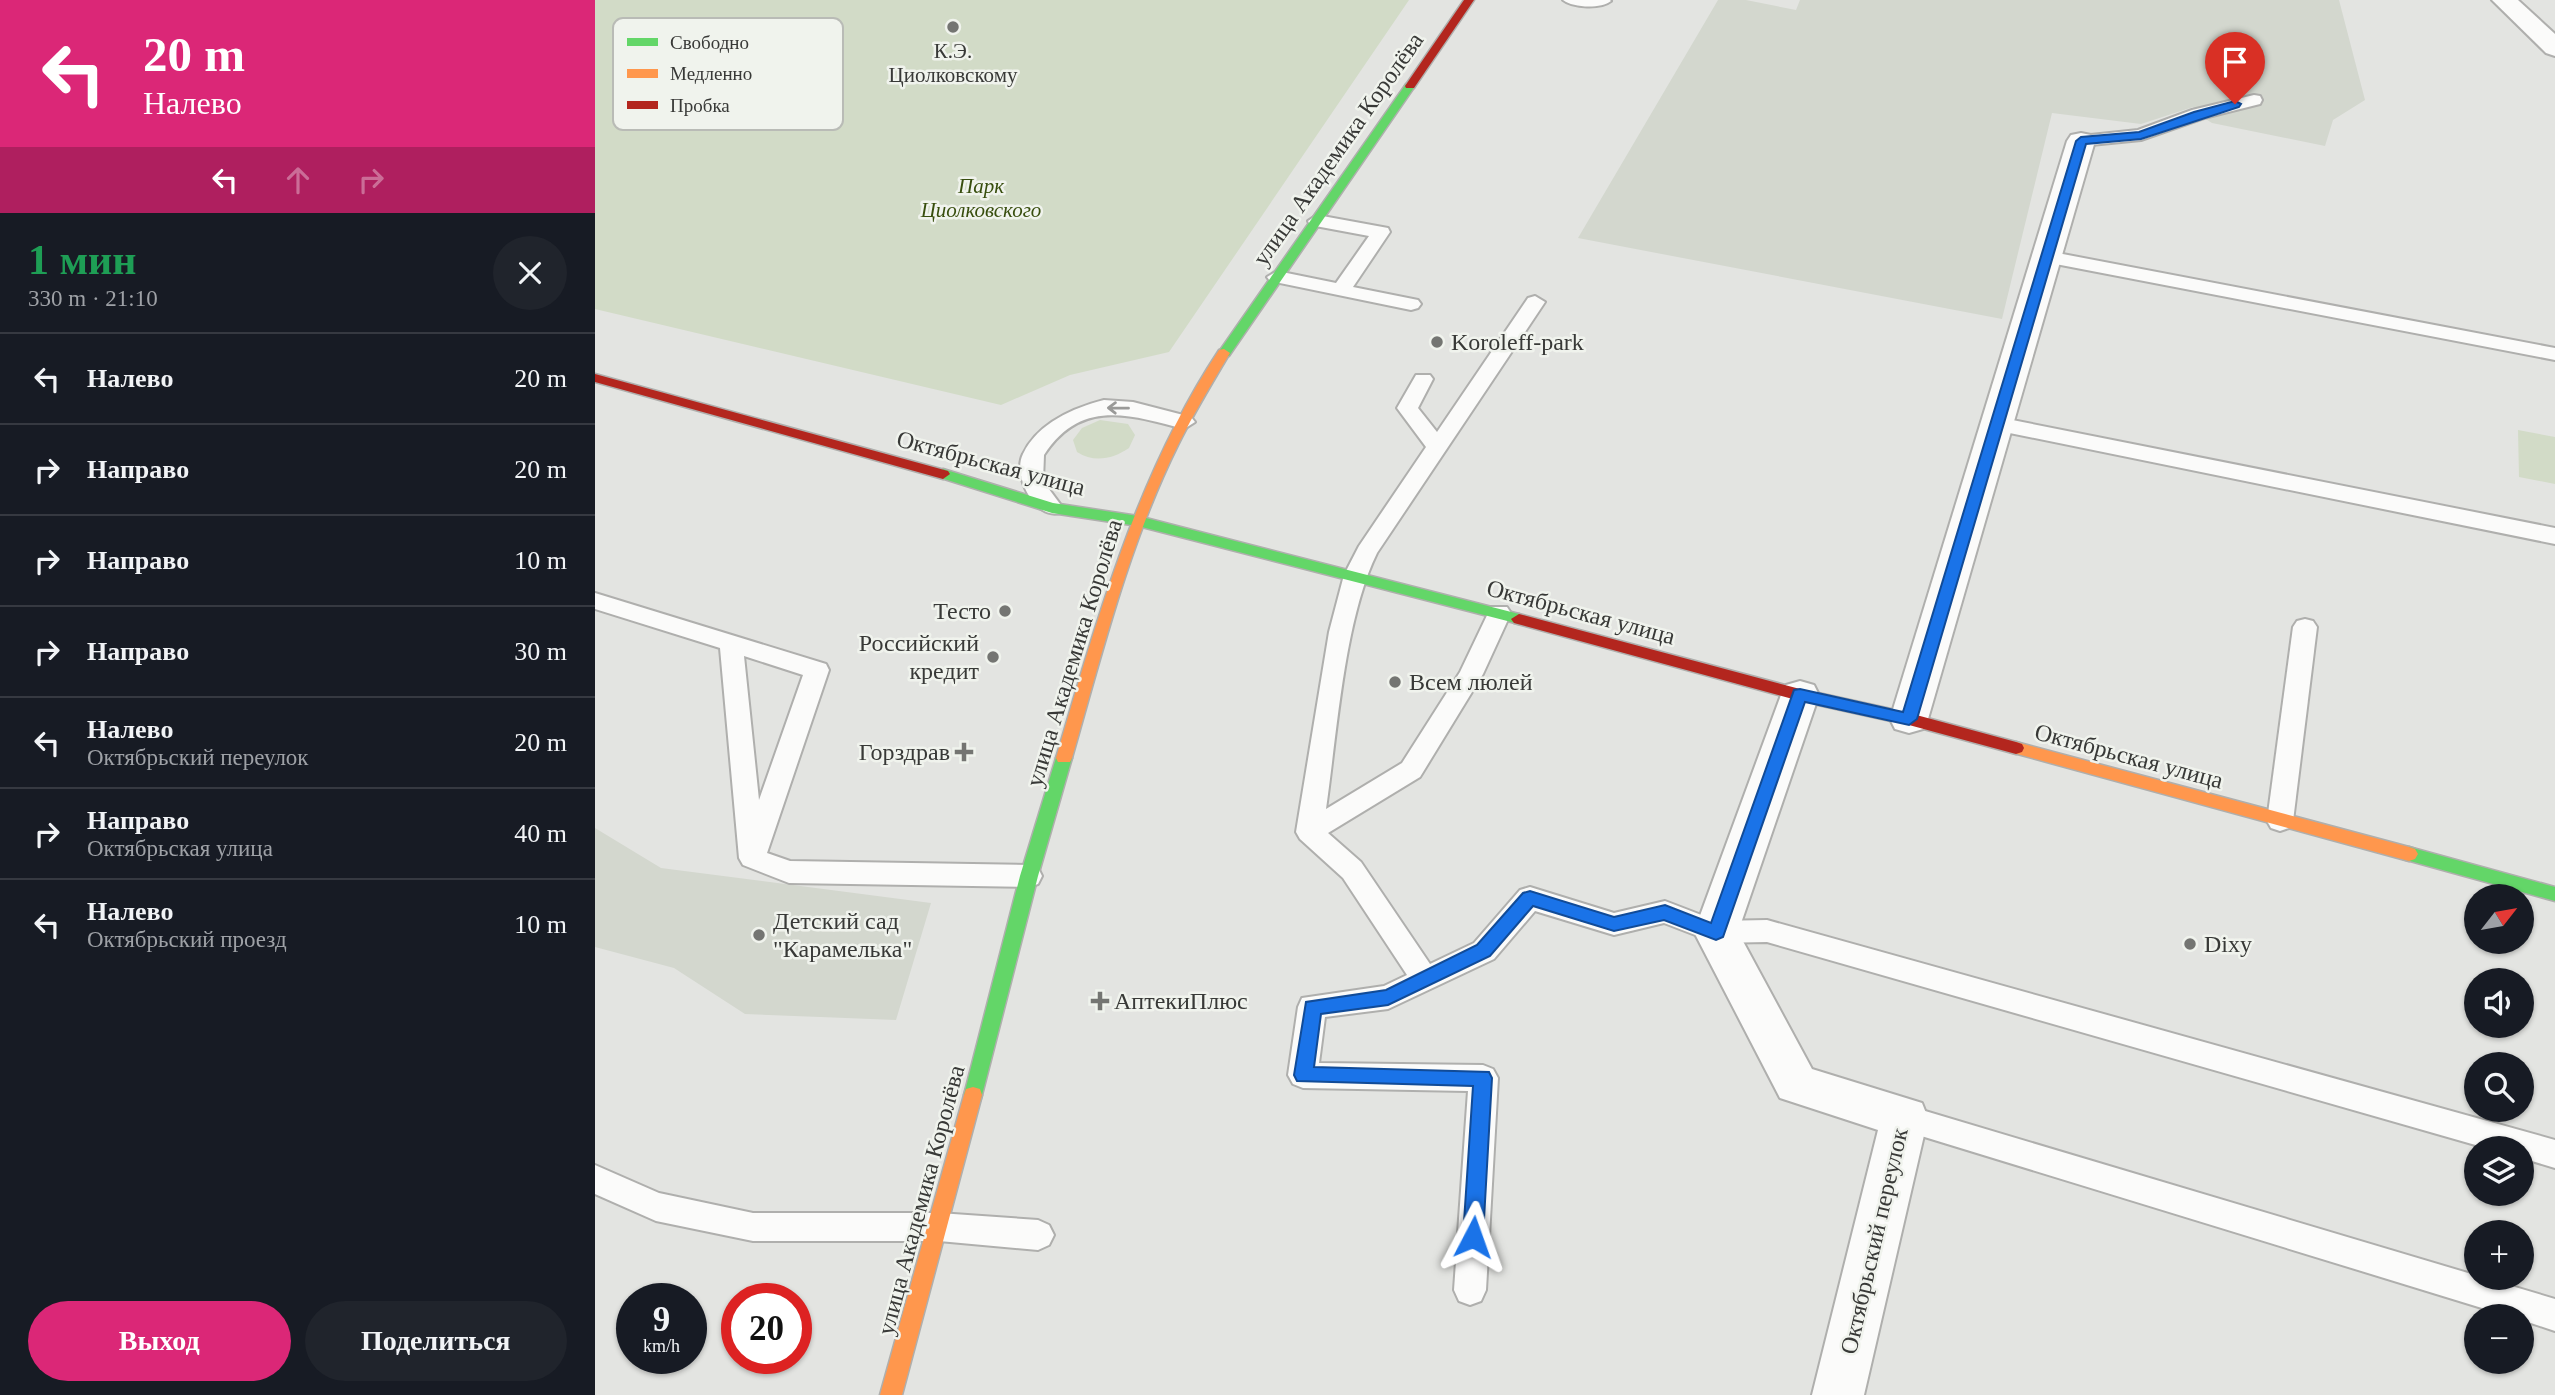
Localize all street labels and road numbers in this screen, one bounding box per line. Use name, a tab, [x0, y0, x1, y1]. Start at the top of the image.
street label: улица Академика Королёва	[1248, 27, 1429, 270]
street label: Октябрьская улица	[894, 425, 1088, 501]
street label: улица Академика Королёва	[1021, 516, 1127, 790]
street label: Октябрьская улица	[1484, 574, 1678, 650]
street label: Октябрьская улица	[2032, 718, 2226, 794]
street label: улица Академика Королёва	[872, 1062, 970, 1338]
street label: Октябрьский переулок	[1835, 1125, 1913, 1357]

